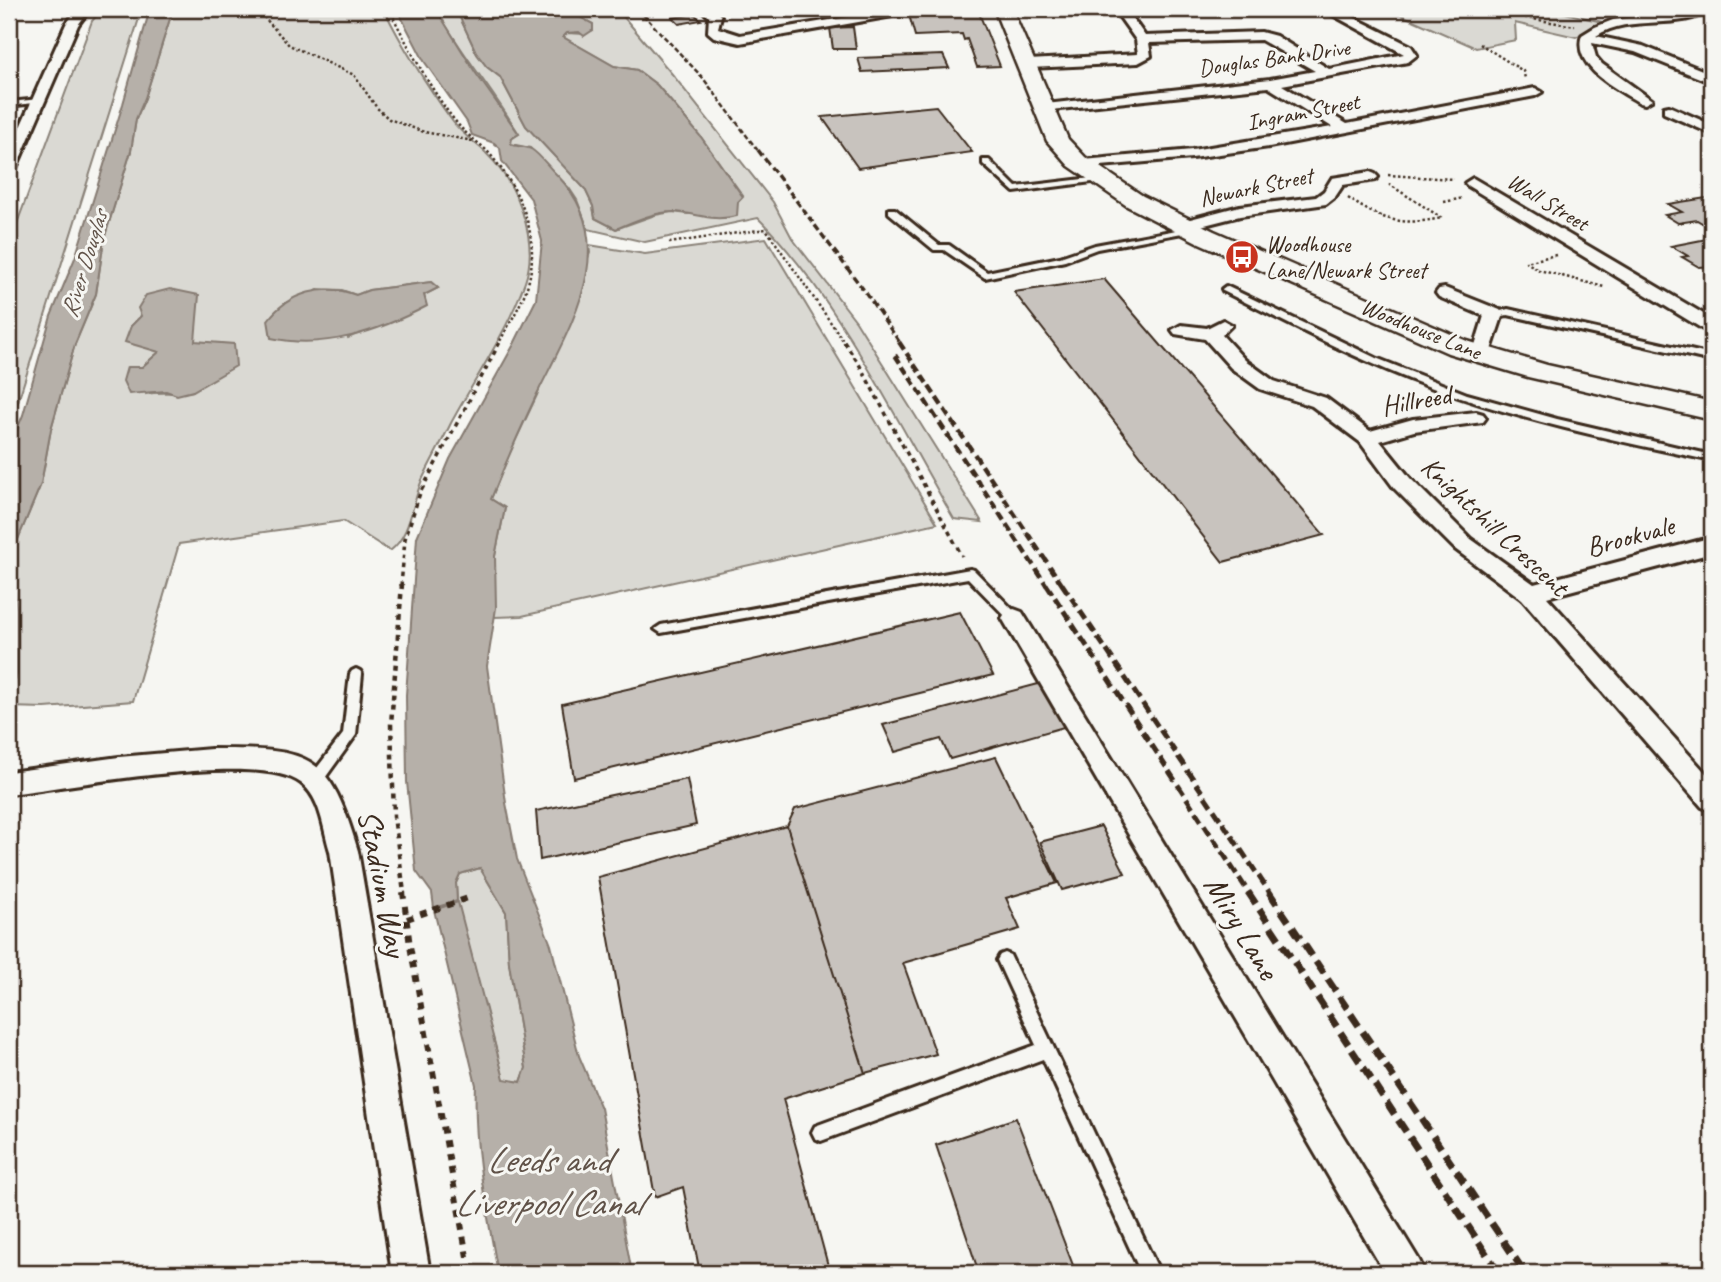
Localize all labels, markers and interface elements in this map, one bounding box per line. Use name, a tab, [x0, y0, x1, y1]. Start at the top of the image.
street label: Douglas Bank Drive	[1197, 33, 1353, 83]
street label: Ingram Street	[1244, 86, 1364, 137]
street label: Newark Street	[1197, 160, 1319, 213]
street label: Wall Street	[1502, 166, 1596, 239]
water label: River Douglas	[54, 204, 115, 321]
place label: Woodhouse Lane/Newark Street	[1266, 230, 1430, 285]
bus stop icon: Woodhouse Lane/Newark Street	[1223, 238, 1261, 276]
street label: Woodhouse Lane	[1357, 292, 1487, 367]
street label: Hillreed	[1378, 376, 1457, 423]
street label: Knightshill Crescent	[1414, 449, 1578, 605]
street label: Brookvale	[1582, 507, 1679, 564]
street label: Stadium Way	[348, 806, 418, 963]
street label: Miry Lane	[1195, 867, 1291, 989]
water label: Leeds and Liverpool Canal	[455, 1136, 653, 1226]

